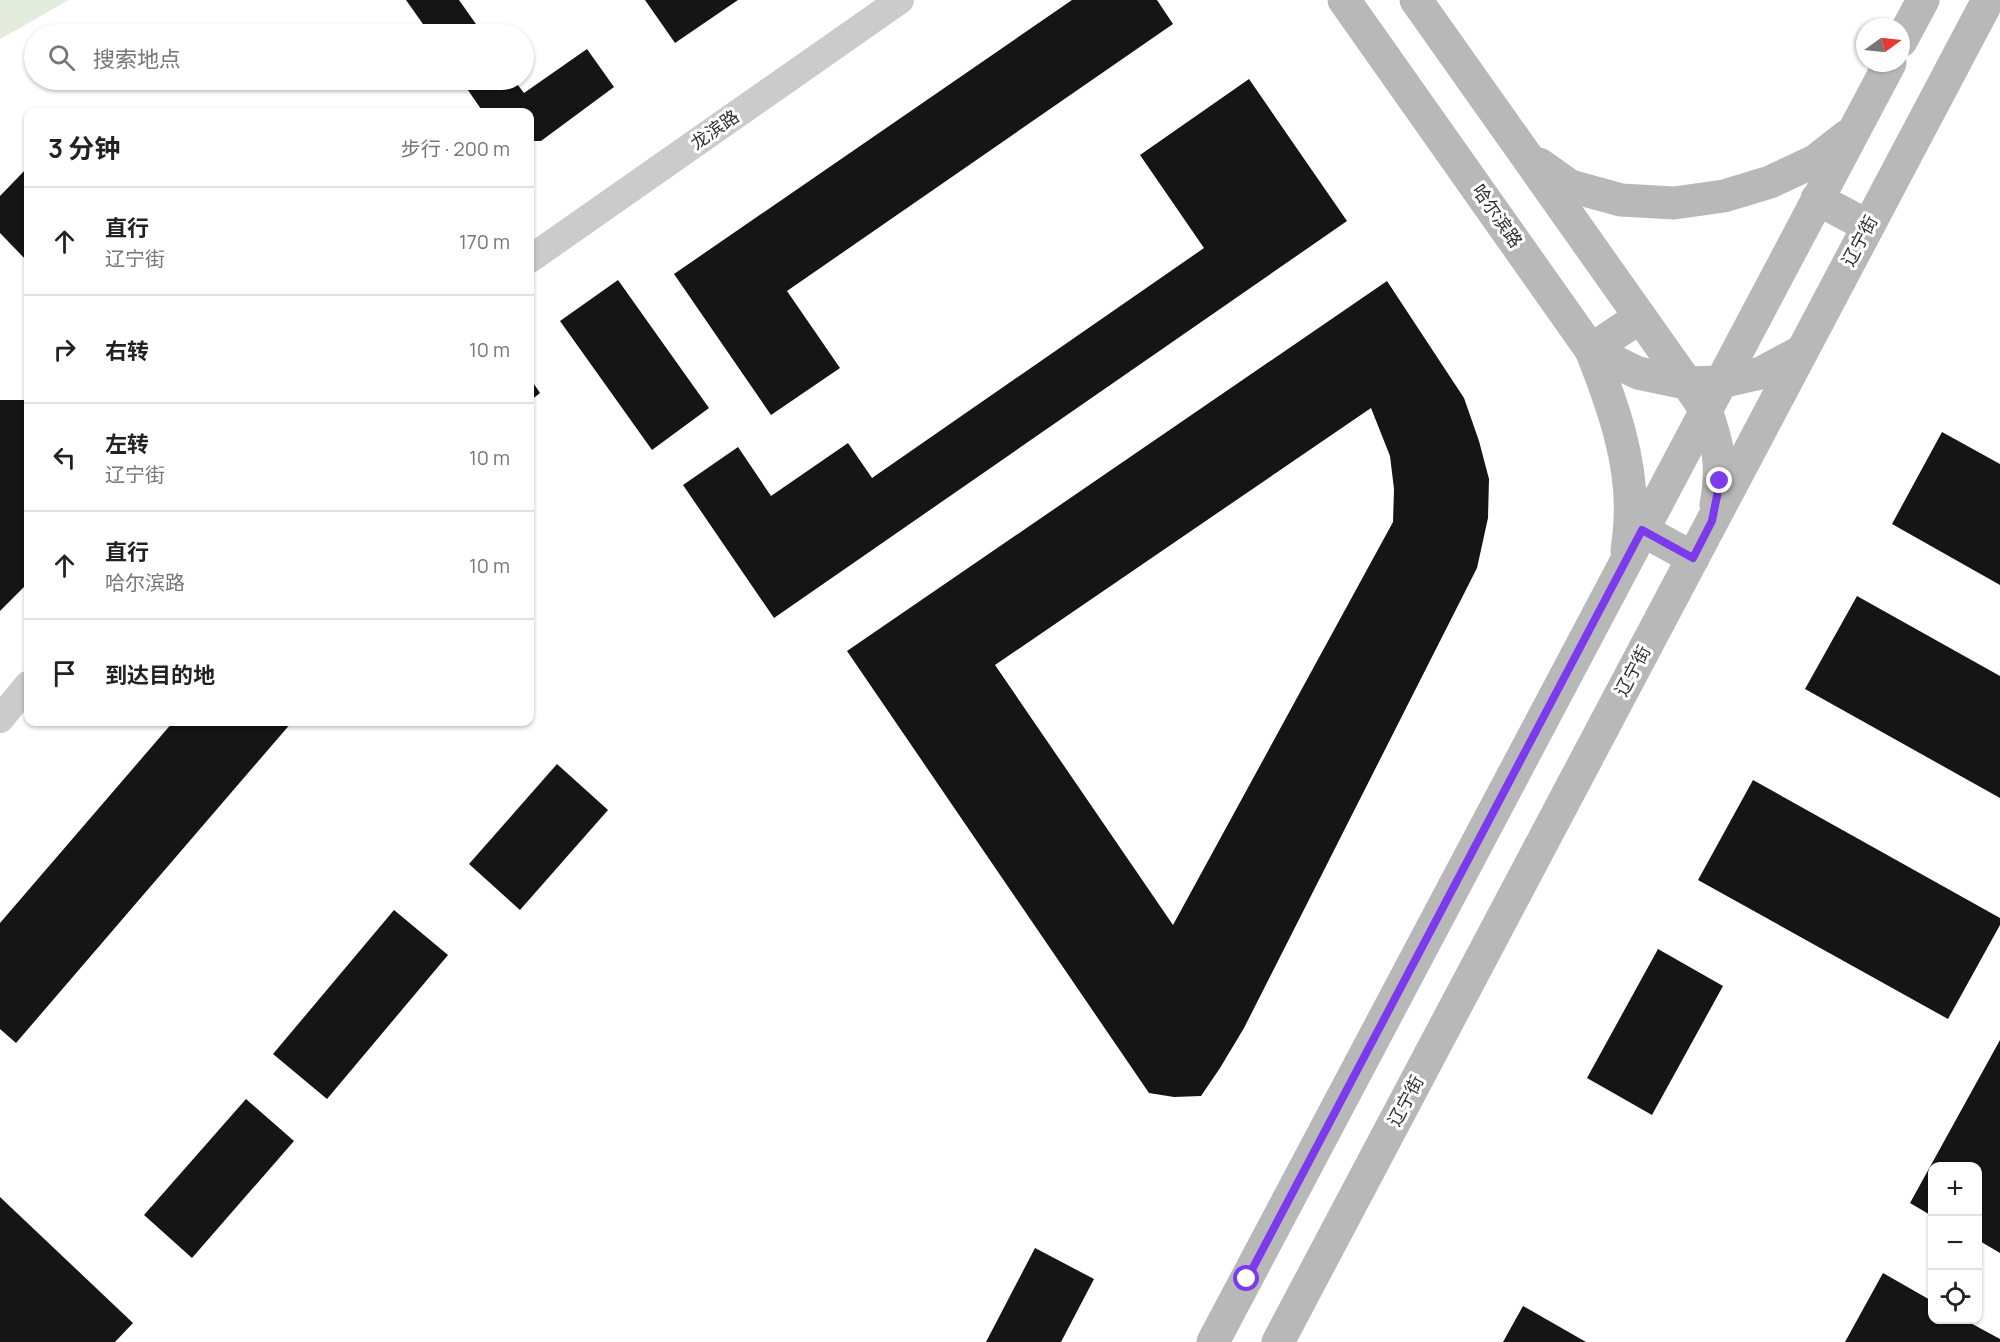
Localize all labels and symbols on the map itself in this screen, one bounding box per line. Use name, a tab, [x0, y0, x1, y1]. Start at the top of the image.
north arrow	[1856, 18, 1910, 72]
street label: 龙滨路	[685, 104, 743, 154]
street label: 哈尔滨路	[1467, 179, 1528, 252]
street label: 辽宁街	[1836, 211, 1882, 270]
route end	[1706, 467, 1732, 493]
street label: 辽宁街	[1609, 641, 1655, 700]
street label: 辽宁街	[1382, 1071, 1428, 1130]
route start	[1233, 1265, 1259, 1291]

